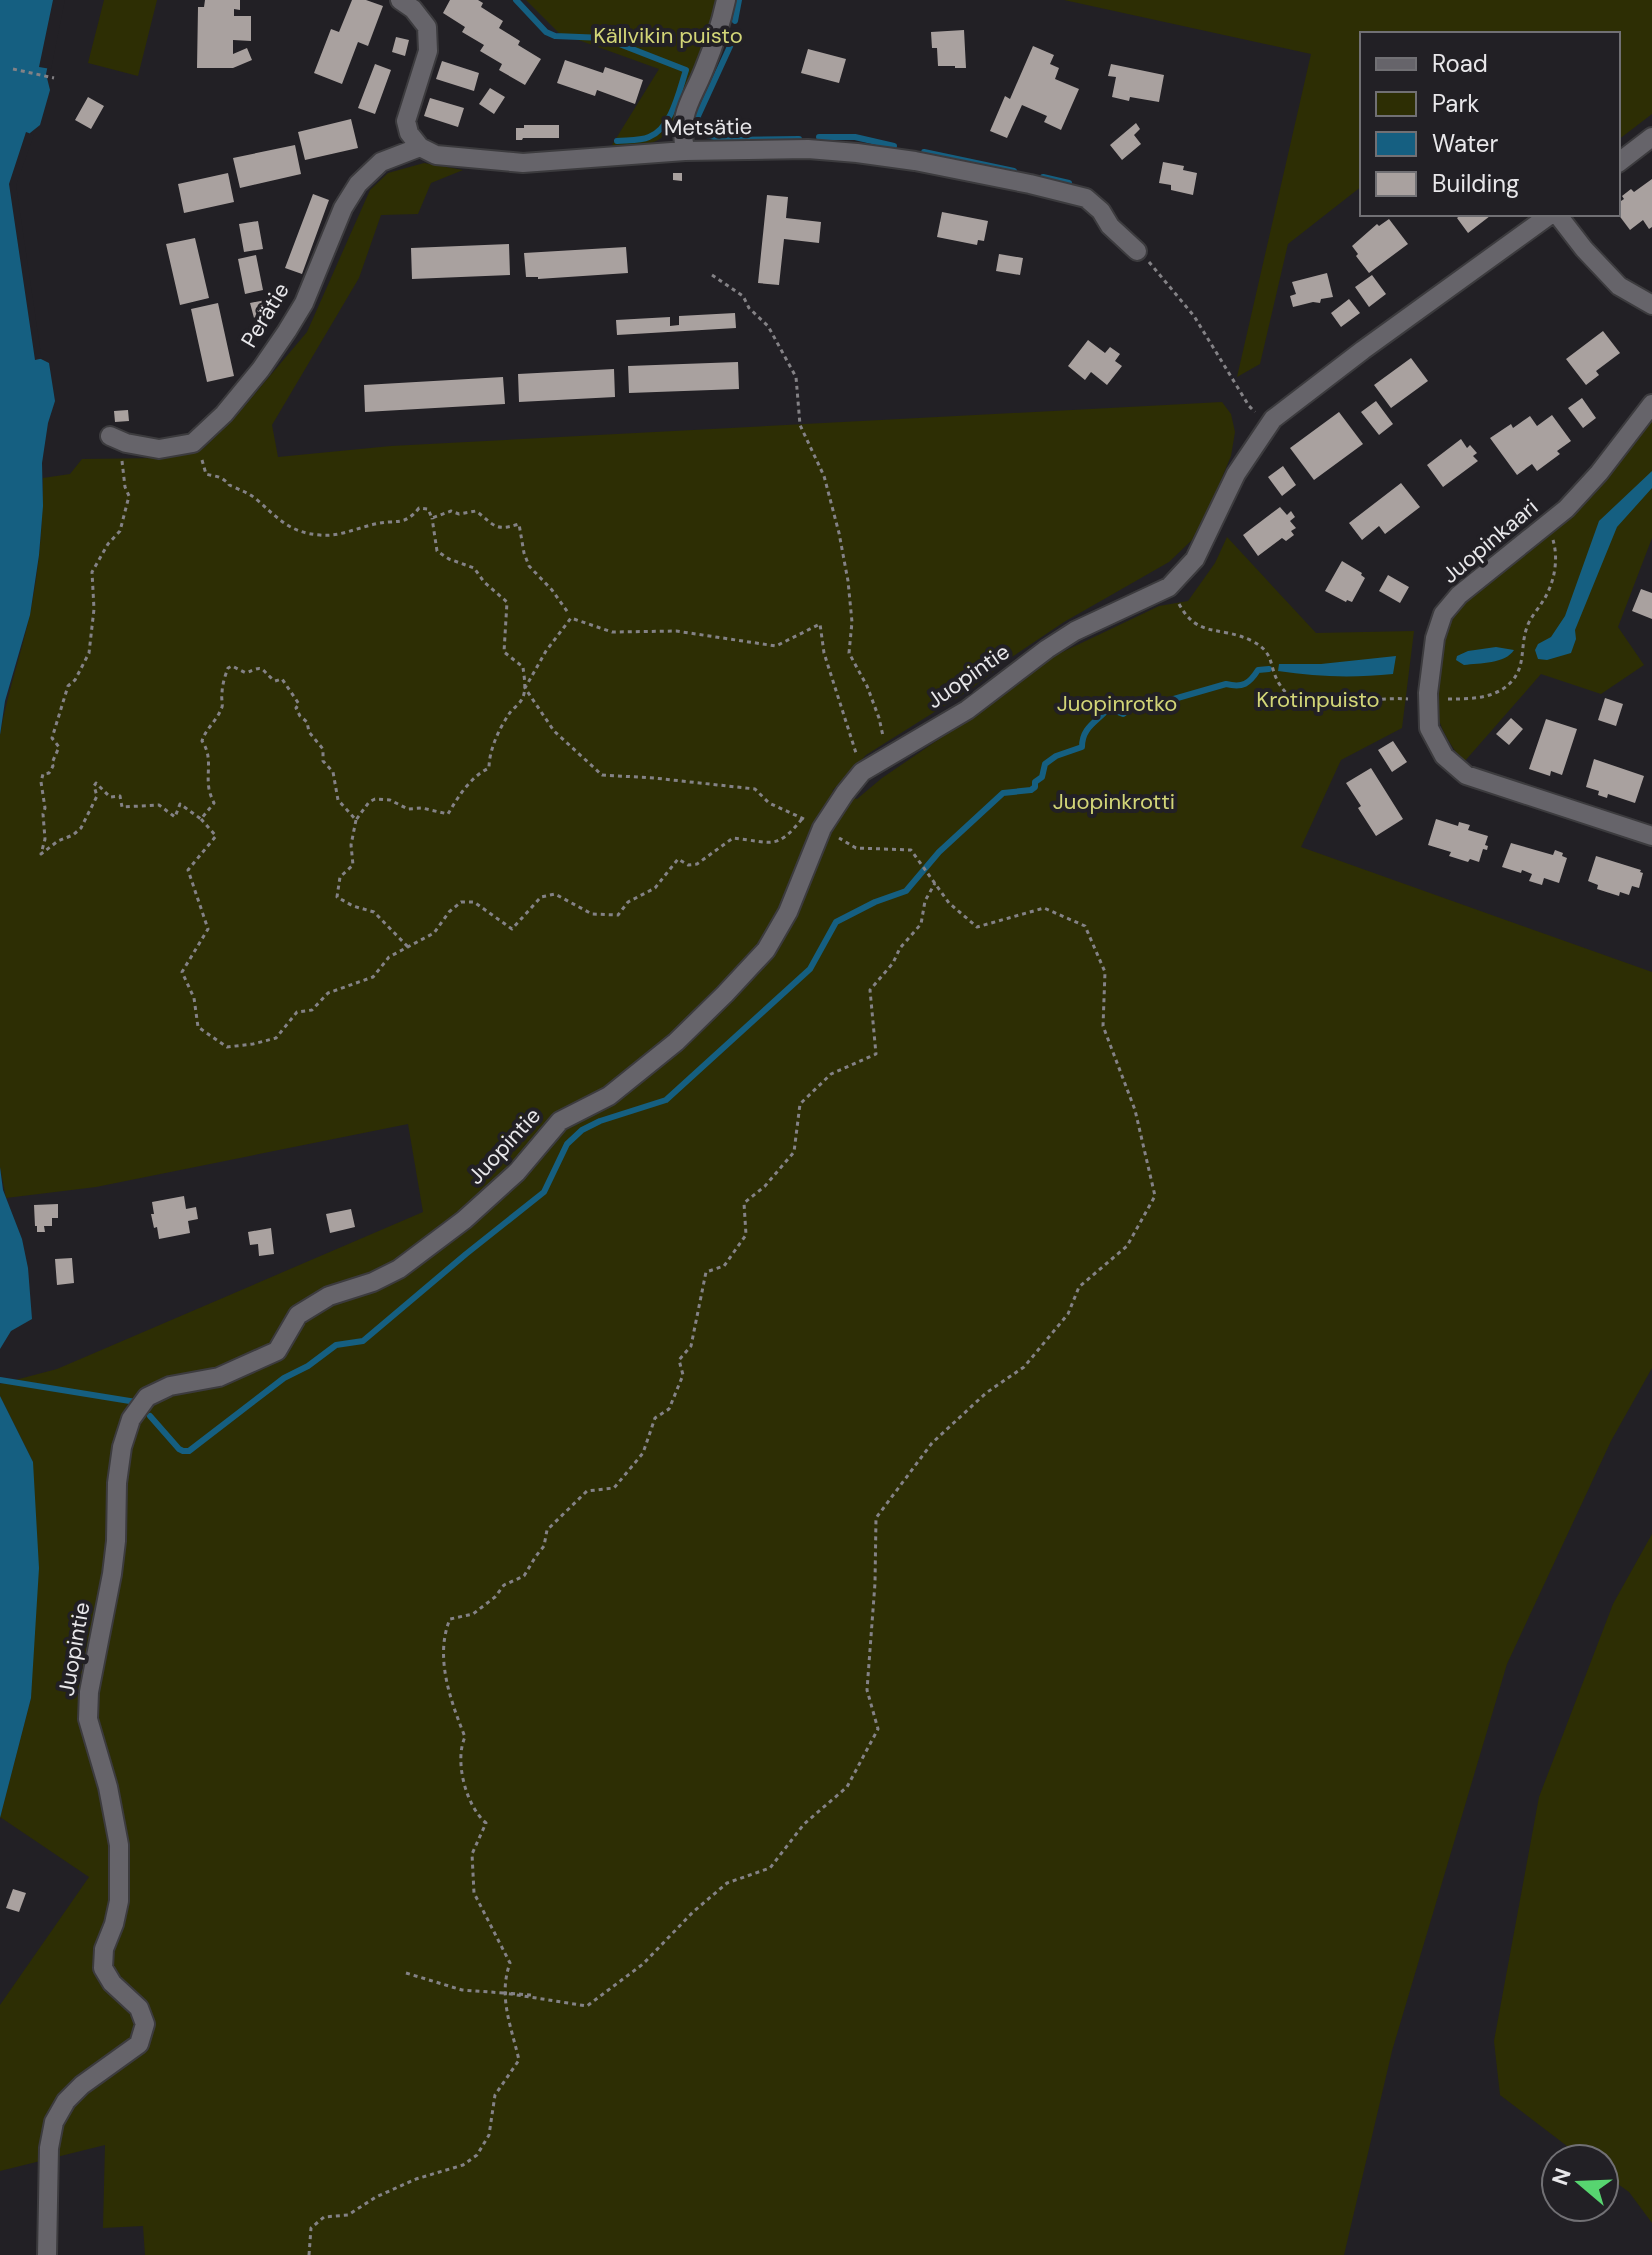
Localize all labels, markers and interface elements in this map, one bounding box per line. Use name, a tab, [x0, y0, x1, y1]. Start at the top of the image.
park label: Källvikin puisto	[593, 21, 743, 50]
legend	[1360, 32, 1620, 216]
text: Road	[1432, 48, 1488, 79]
text: Park	[1432, 88, 1479, 119]
street label: Metsätie	[664, 112, 752, 142]
text: Water	[1432, 128, 1498, 159]
text: Building	[1432, 168, 1519, 199]
street label: Perätie	[234, 277, 296, 353]
street label: Juopinkaari	[1436, 492, 1544, 590]
street label: Juopintie	[921, 637, 1015, 715]
park label: Krotinpuisto	[1256, 685, 1380, 714]
park label: Juopinrotko	[1057, 689, 1177, 718]
park label: Juopinkrotti	[1053, 787, 1175, 816]
street label: Juopintie	[461, 1101, 547, 1191]
street label: Juopintie	[51, 1600, 97, 1698]
north arrow	[1540, 2143, 1620, 2223]
text: N	[1545, 2164, 1578, 2189]

